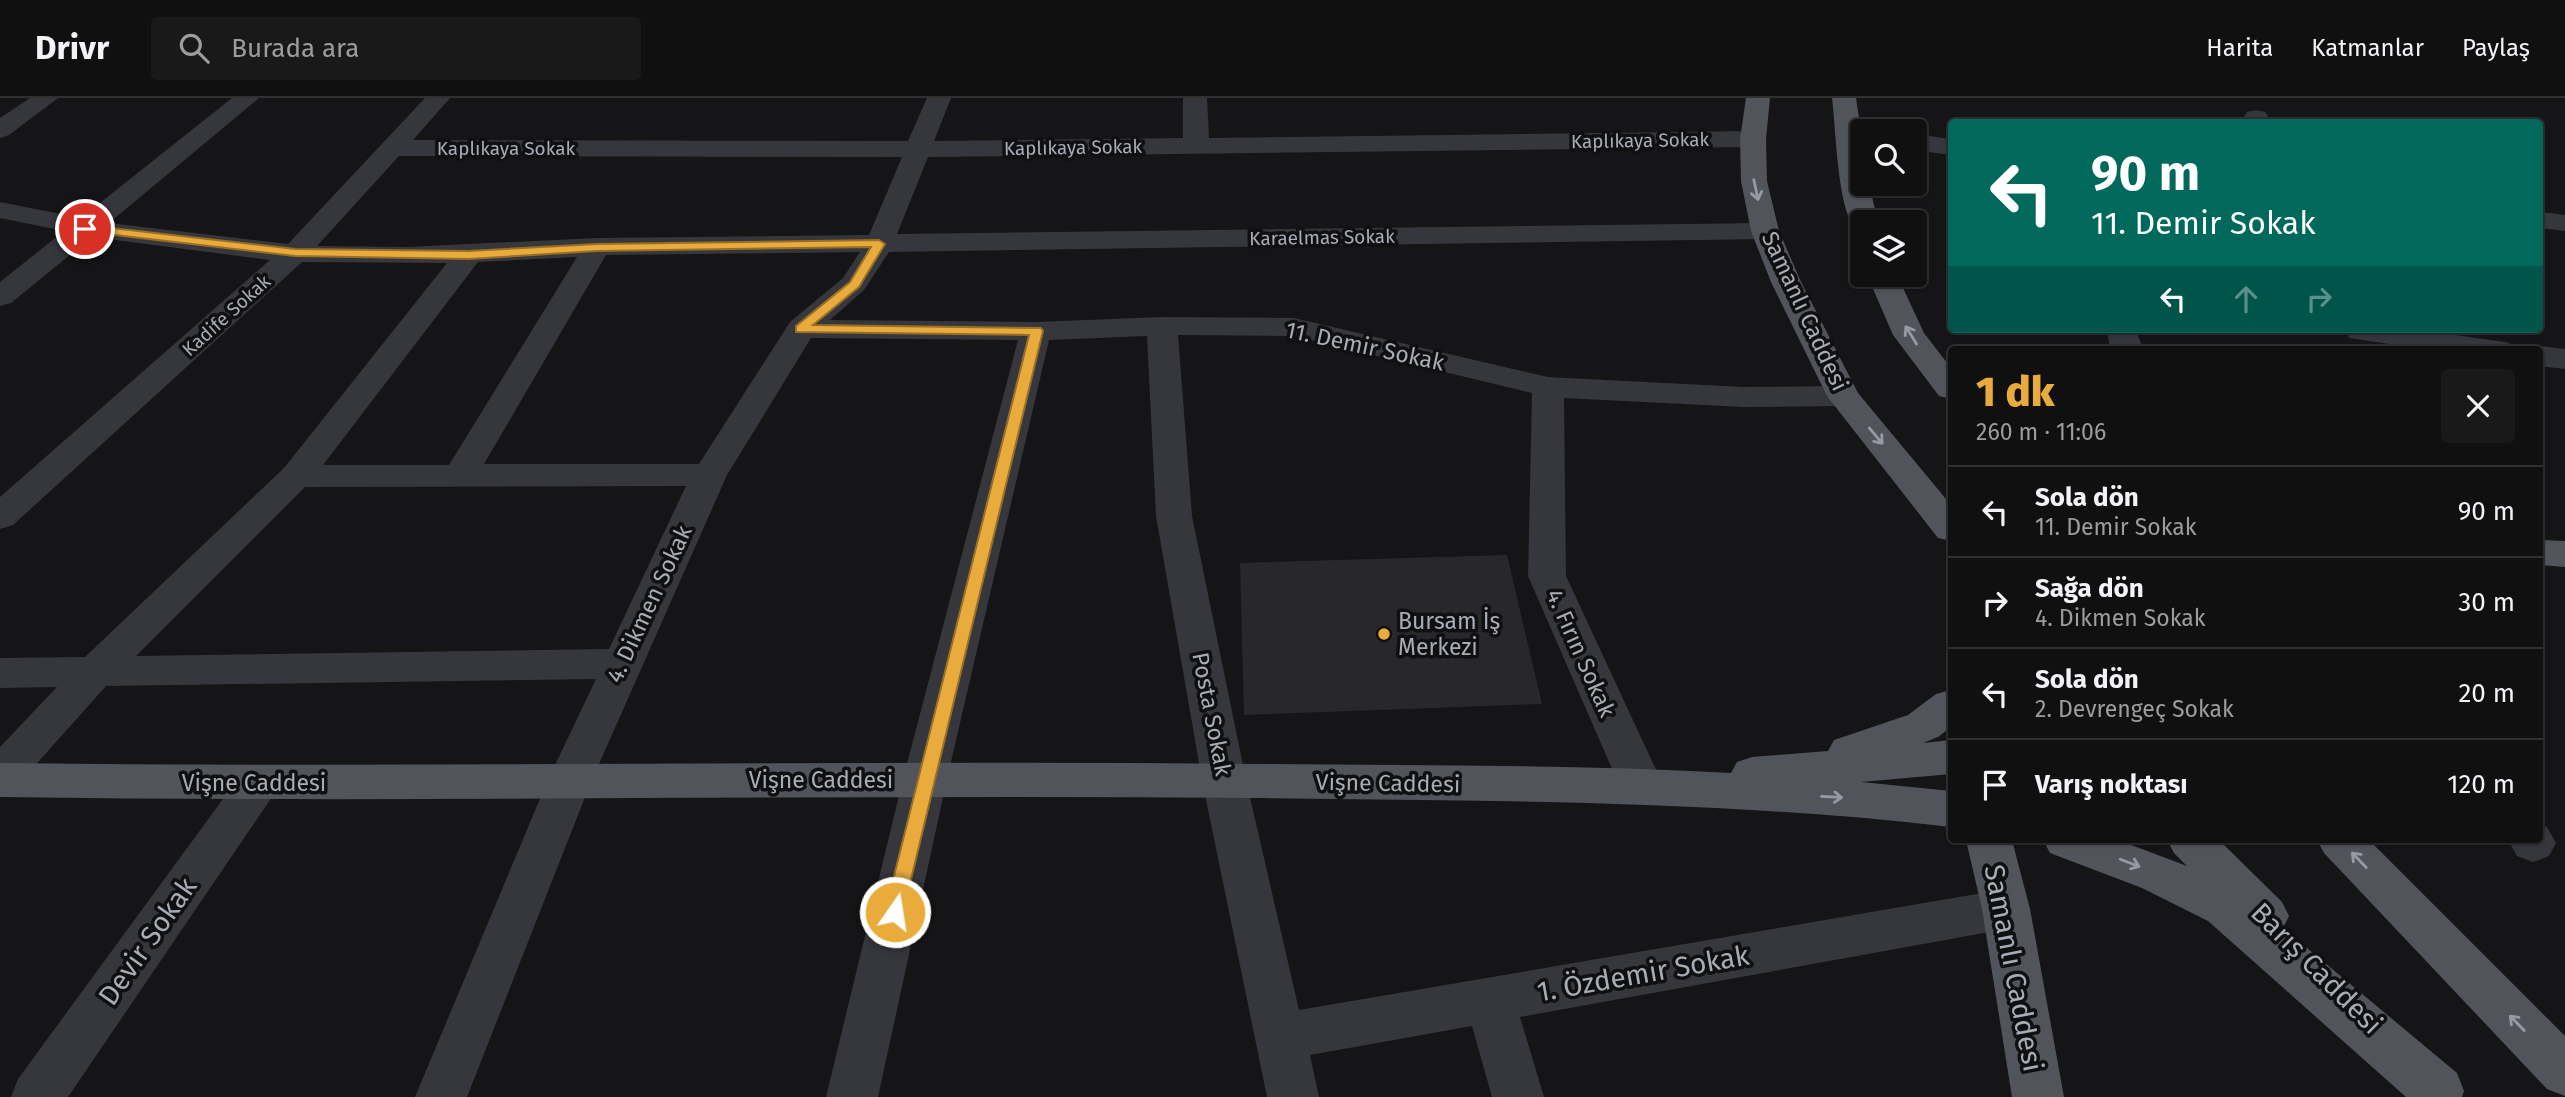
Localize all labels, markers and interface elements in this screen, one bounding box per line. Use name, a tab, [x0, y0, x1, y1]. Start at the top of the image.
search box	[151, 17, 641, 80]
text: Drivr	[35, 28, 109, 68]
icon: search	[175, 29, 213, 67]
text: Burada ara	[231, 33, 359, 64]
text: Harita	[2206, 34, 2273, 62]
text: Katmanlar	[2311, 34, 2424, 62]
text: Paylaş	[2462, 34, 2530, 62]
map controls	[1850, 119, 1927, 287]
button: search	[1850, 119, 1927, 196]
street label: Kaplıkaya Sokak	[1571, 128, 1710, 153]
street label: Kaplıkaya Sokak	[1004, 135, 1143, 160]
street label: Kaplıkaya Sokak	[437, 137, 576, 160]
text: 90 m	[2091, 144, 2200, 203]
icon: left	[1976, 147, 2067, 238]
one-way arrow	[1750, 178, 1764, 201]
pin	[55, 199, 115, 259]
text: 11. Demir Sokak	[2091, 204, 2316, 242]
icon: arrive	[66, 210, 104, 248]
button: layers	[1850, 210, 1927, 287]
street label: Karaelmas Sokak	[1249, 225, 1395, 250]
street label: Samanlı Caddesi	[1756, 227, 1854, 395]
street label: Kadife Sokak	[178, 270, 275, 361]
icon: left	[2154, 280, 2192, 318]
icon: ahead	[2227, 280, 2265, 318]
icon: right	[2300, 280, 2338, 318]
street label: 11. Demir Sokak	[1283, 316, 1447, 377]
one-way arrow	[1904, 326, 1918, 346]
text: 1 dk	[1976, 367, 2054, 417]
button: close	[2441, 369, 2515, 443]
text: 260 m · 11:06	[1976, 418, 2106, 446]
one-way arrow	[1869, 427, 1884, 445]
text: Sola dön	[2035, 482, 2139, 513]
icon: left	[1976, 493, 2014, 531]
text: 90 m	[2458, 496, 2515, 527]
text: 11. Demir Sokak	[2035, 513, 2196, 541]
street label: 4. Dikmen Sokak	[600, 521, 698, 687]
text: Sağa dön	[2035, 573, 2144, 604]
icon: right	[1976, 584, 2014, 622]
street label: 4. Fırın Sokak	[1540, 585, 1622, 722]
text: 30 m	[2458, 587, 2515, 618]
text: 4. Dikmen Sokak	[2035, 604, 2205, 632]
place label: Bursam İş Merkezi	[1398, 607, 1500, 661]
marker: Bursam İş Merkezi	[1376, 626, 1392, 642]
street label: Posta Sokak	[1186, 650, 1238, 778]
text: Sola dön	[2035, 664, 2139, 695]
icon: left	[1976, 675, 2014, 713]
text: 20 m	[2458, 678, 2515, 709]
text: 2. Devrengeç Sokak	[2035, 695, 2234, 723]
street label: Vişne Caddesi	[749, 766, 893, 794]
icon: arrive	[1976, 766, 2014, 804]
street label: Vişne Caddesi	[1315, 768, 1461, 798]
street label: Vişne Caddesi	[182, 769, 326, 797]
text: Varış noktası	[2035, 769, 2188, 800]
text: 120 m	[2447, 769, 2515, 800]
one-way arrow	[1821, 791, 1844, 804]
one-way arrow	[2351, 852, 2368, 869]
one-way arrow	[2118, 858, 2140, 871]
street label: Samanlı Caddesi	[1977, 862, 2050, 1074]
street label: Devir Sokak	[91, 871, 204, 1011]
position arrow	[858, 875, 932, 949]
street label: Barış Caddesi	[2244, 896, 2389, 1041]
street label: 1. Özdemir Sokak	[1535, 938, 1752, 1008]
one-way arrow	[2509, 1015, 2526, 1032]

